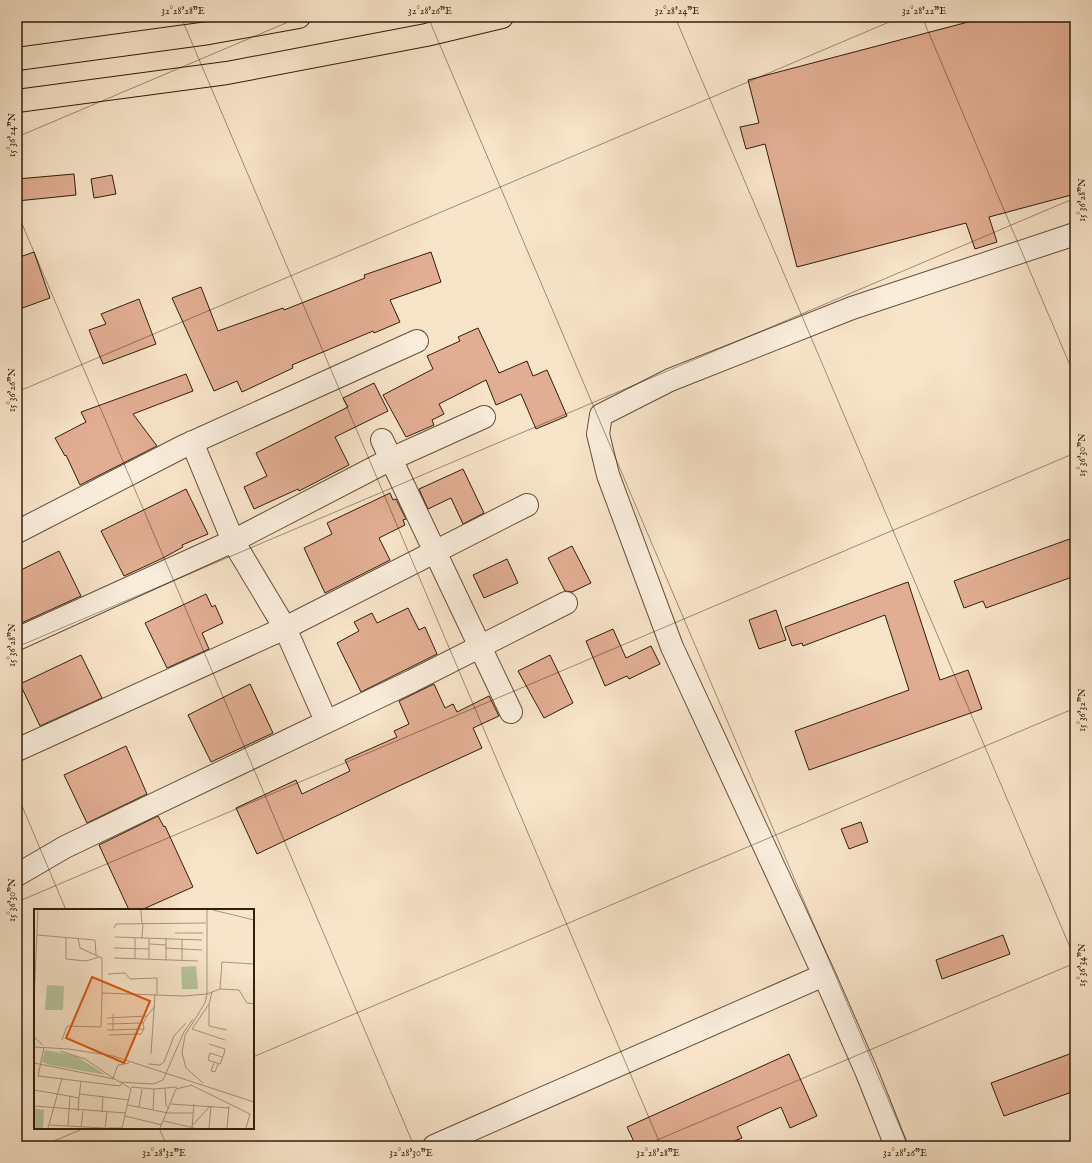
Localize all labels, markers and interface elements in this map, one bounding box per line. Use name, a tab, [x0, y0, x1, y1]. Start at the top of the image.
text: 32°28'28"E	[161, 5, 205, 18]
text: 32°28'26"E	[408, 5, 452, 18]
text: 32°28'24"E	[655, 5, 699, 18]
text: 32°28'22"E	[902, 5, 946, 18]
text: 15°36'24"N	[6, 112, 19, 157]
text: 15°36'28"N	[1076, 178, 1089, 222]
text: 15°36'26"N	[6, 368, 19, 412]
text: 15°36'30"N	[1076, 433, 1089, 477]
text: 15°36'28"N	[6, 623, 19, 667]
text: 15°36'32"N	[1076, 688, 1089, 732]
text: 15°36'30"N	[6, 878, 19, 922]
inset map	[34, 909, 254, 1129]
text: 15°36'34"N	[1076, 943, 1089, 987]
text: 32°28'32"E	[142, 1147, 186, 1160]
text: 32°28'30"E	[389, 1147, 433, 1160]
text: 32°28'28"E	[636, 1147, 680, 1160]
text: 32°28'26"E	[883, 1147, 927, 1160]

